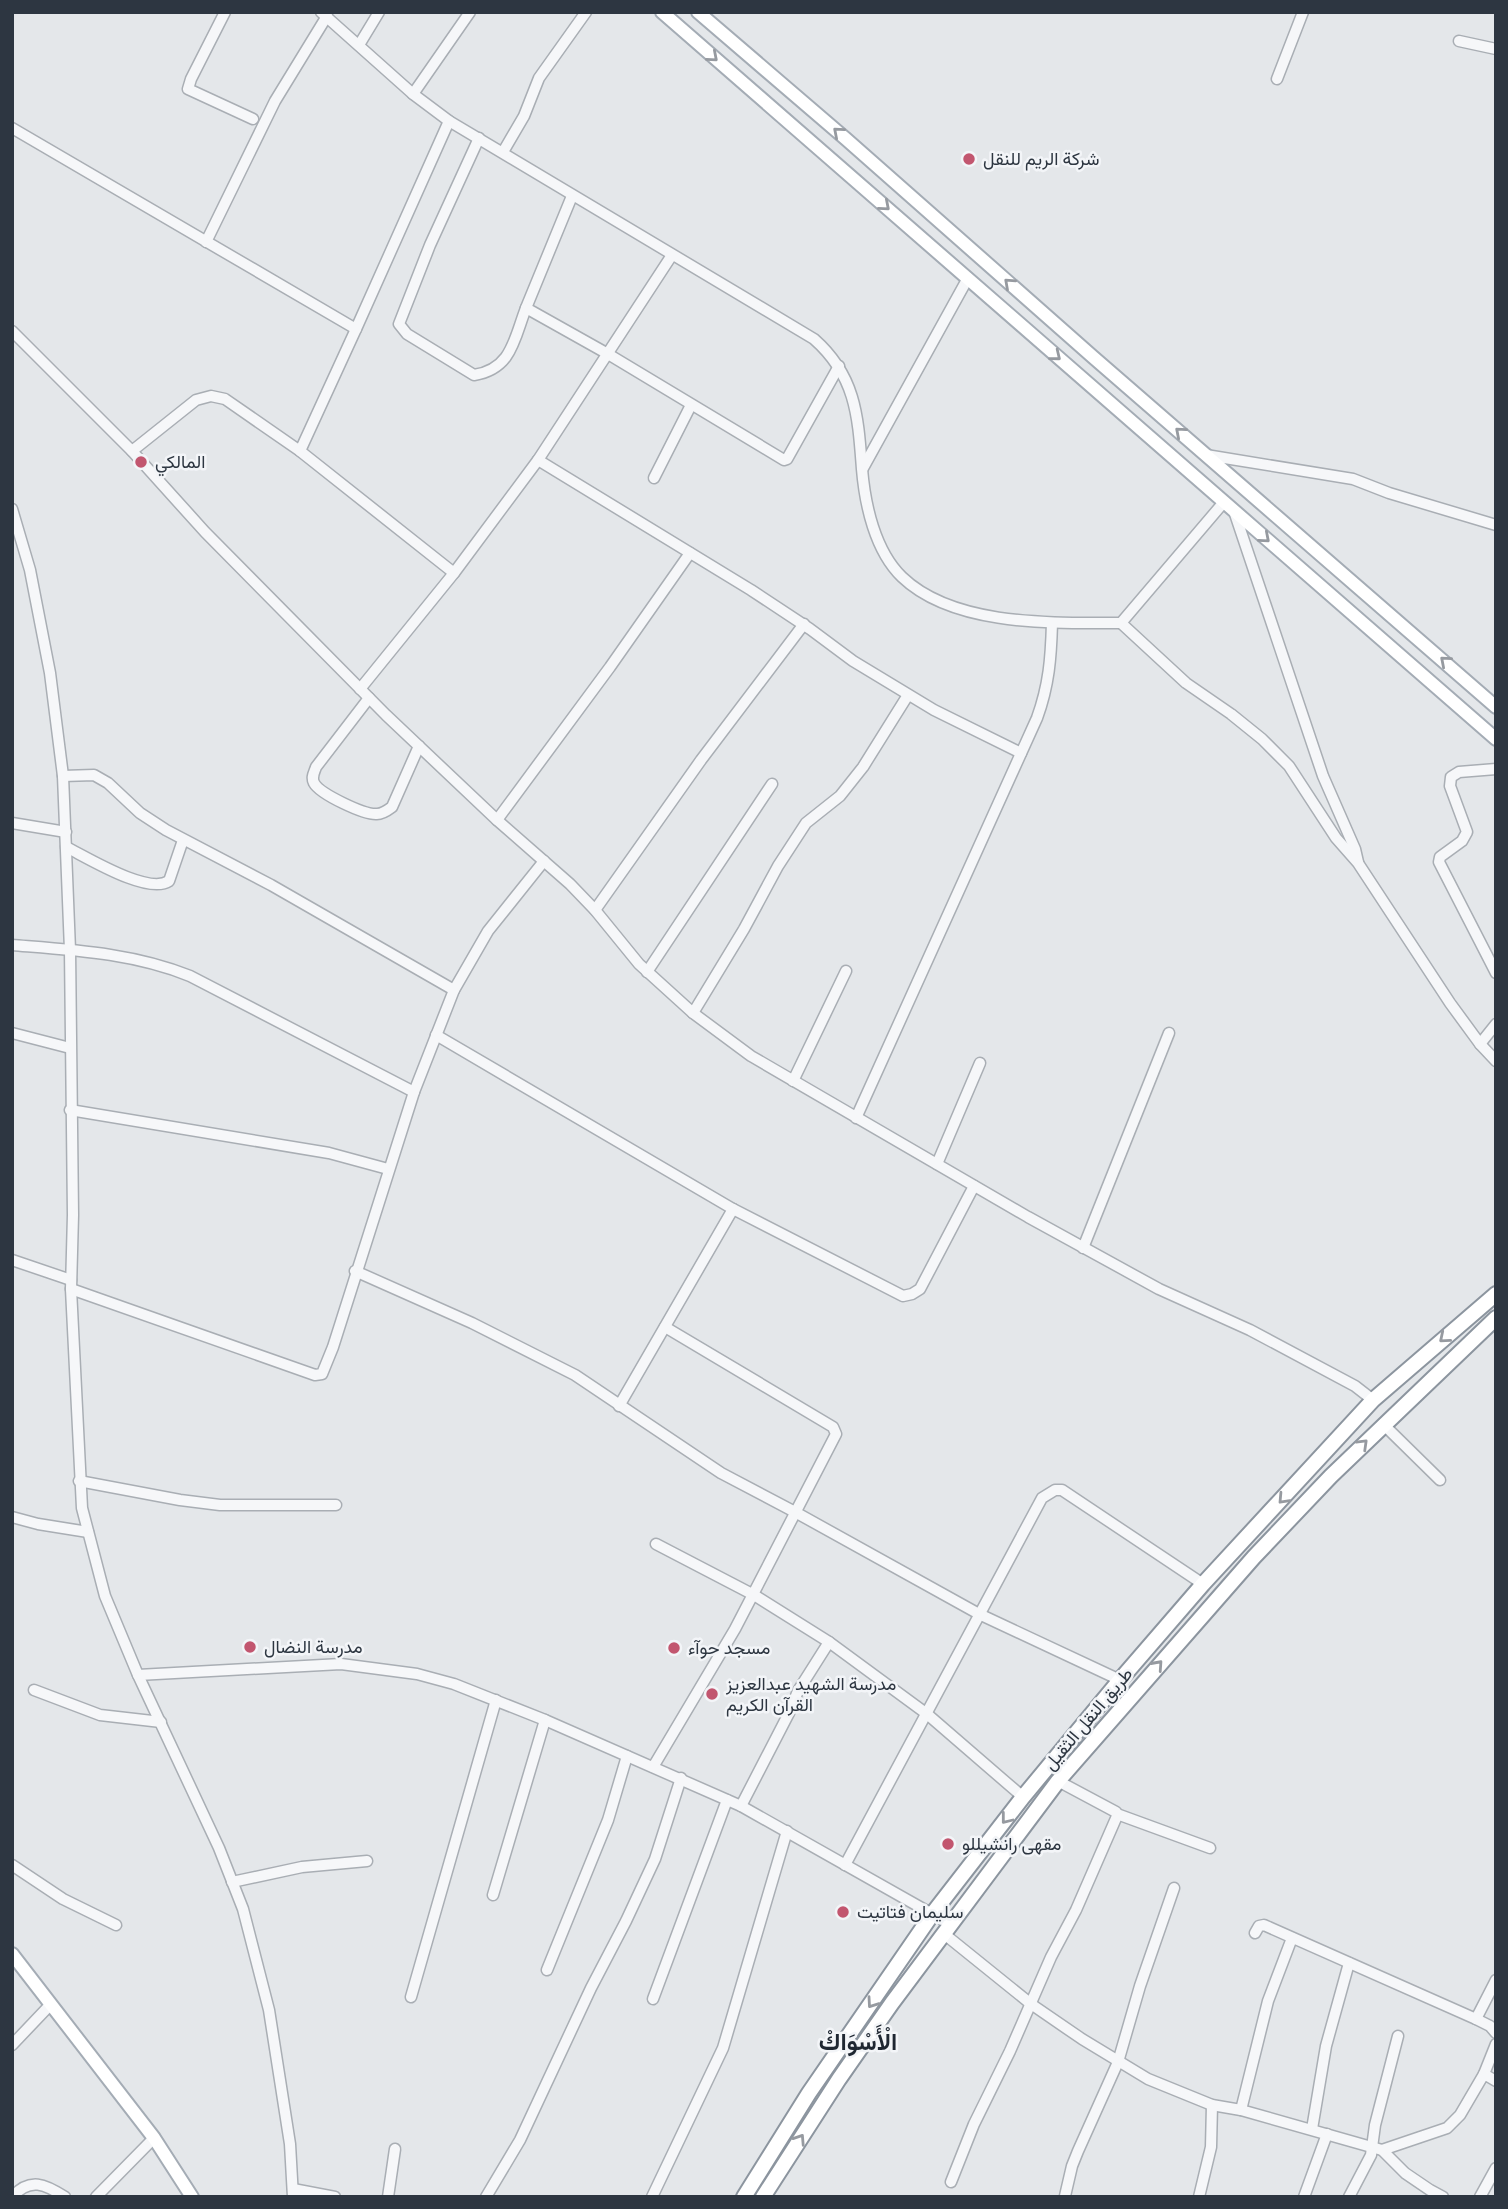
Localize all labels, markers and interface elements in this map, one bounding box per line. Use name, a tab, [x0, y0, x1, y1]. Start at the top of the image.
one-way arrow	[705, 49, 718, 61]
one-way arrow	[834, 128, 847, 140]
place label: شركة الريم للنقل	[983, 148, 1099, 171]
marker: شركة الريم للنقل	[961, 151, 977, 167]
one-way arrow	[877, 198, 890, 210]
one-way arrow	[1004, 279, 1017, 291]
one-way arrow	[1048, 348, 1061, 360]
one-way arrow	[1175, 428, 1188, 440]
place label: المالكي	[155, 451, 205, 477]
marker: المالكي	[133, 454, 149, 470]
one-way arrow	[1256, 530, 1269, 542]
one-way arrow	[1440, 657, 1453, 669]
one-way arrow	[1439, 1330, 1452, 1342]
one-way arrow	[1354, 1440, 1367, 1453]
one-way arrow	[1279, 1491, 1291, 1504]
place label: مدرسة النضال	[264, 1636, 363, 1658]
place label: مسجد حوآء	[688, 1637, 770, 1659]
marker: مدرسة النضال	[242, 1639, 258, 1655]
marker: مسجد حوآء	[666, 1640, 682, 1656]
one-way arrow	[1150, 1660, 1162, 1673]
street label: طريق النقل الثقيل	[1039, 1663, 1137, 1775]
place label: مدرسة الشهيد عبدالعزيز القرآن الكريم	[725, 1673, 896, 1717]
marker: مدرسة الشهيد عبدالعزيز القرآن الكريم	[704, 1686, 720, 1702]
one-way arrow	[1001, 1811, 1014, 1823]
place label: مقهى رانشيللو	[962, 1833, 1061, 1855]
marker: مقهى رانشيللو	[940, 1836, 956, 1852]
place label: سليمان فتاتيت	[857, 1901, 963, 1922]
marker: سليمان فتاتيت	[835, 1904, 851, 1920]
one-way arrow	[868, 1995, 880, 2008]
district label: الْأَسْوَاكْ	[819, 2024, 897, 2057]
one-way arrow	[791, 2134, 804, 2147]

